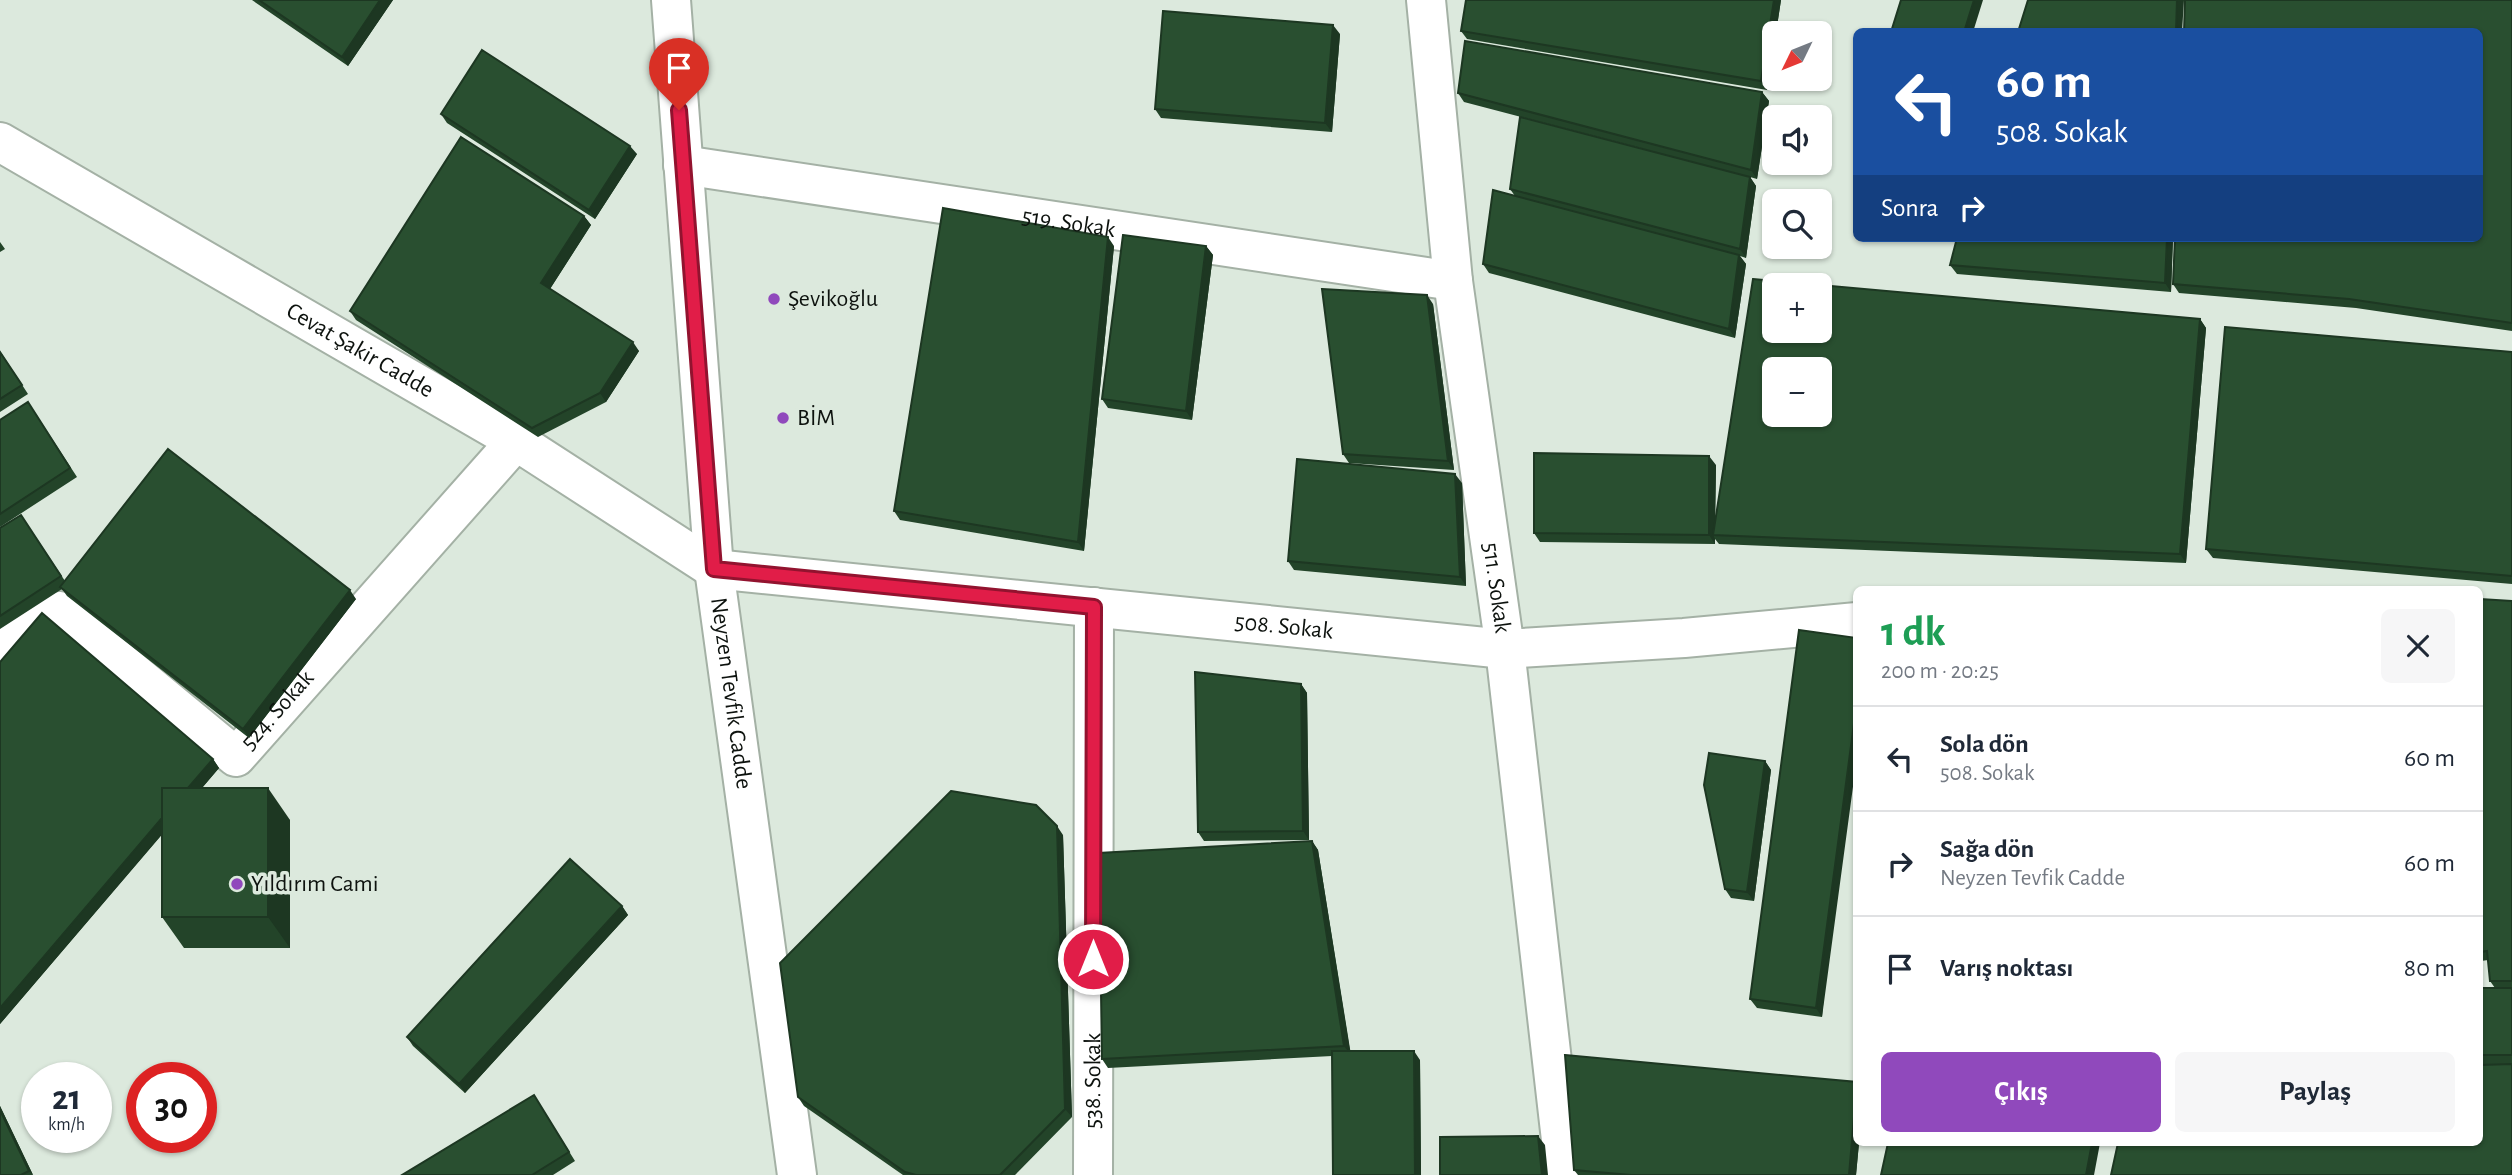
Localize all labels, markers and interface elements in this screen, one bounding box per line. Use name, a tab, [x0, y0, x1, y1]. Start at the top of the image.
north arrow	[1762, 21, 1832, 91]
map controls	[1762, 21, 1832, 427]
pin	[649, 38, 709, 110]
icon: arrive	[660, 49, 698, 87]
icon: left	[1881, 56, 1972, 147]
text: 60 m	[1996, 58, 2092, 107]
button: sound	[1762, 105, 1832, 175]
text: 508. Sokak	[1996, 116, 2128, 148]
button: search	[1762, 189, 1832, 259]
icon: right	[1953, 189, 1991, 227]
text: Sonra	[1881, 195, 1939, 221]
street label: 519. Sokak	[1020, 204, 1117, 242]
button: +	[1762, 273, 1832, 343]
place label: Şevikoğlu	[788, 287, 878, 311]
marker: Şevikoğlu	[766, 291, 782, 307]
street label: Cevat Şakir Cadde	[282, 299, 438, 402]
button: −	[1762, 357, 1832, 427]
place label: BİM	[797, 405, 835, 430]
marker: BİM	[775, 410, 791, 426]
street label: 511. Sokak	[1478, 541, 1515, 635]
street label: Neyzen Tevfik Cadde	[706, 596, 756, 791]
button: close	[2381, 609, 2455, 683]
street label: 508. Sokak	[1234, 610, 1334, 644]
text: 1 dk	[1881, 611, 1945, 653]
text: 200 m · 20:25	[1881, 660, 1999, 683]
street label: 524. Sokak	[236, 666, 319, 755]
text: Sola dön	[1940, 731, 2029, 757]
icon: left	[1881, 740, 1919, 778]
text: 60 m	[2404, 745, 2455, 771]
text: 508. Sokak	[1940, 762, 2035, 785]
text: Sağa dön	[1940, 836, 2034, 862]
icon: right	[1881, 845, 1919, 883]
text: 60 m	[2404, 850, 2455, 876]
text: Neyzen Tevfik Cadde	[1940, 867, 2125, 890]
place label: Yıldırım Cami	[251, 872, 379, 896]
marker: Yıldırım Cami	[229, 876, 245, 892]
position arrow	[1056, 922, 1130, 996]
icon: arrive	[1881, 950, 1919, 988]
text: Varış noktası	[1940, 955, 2073, 981]
text: 80 m	[2404, 955, 2455, 981]
street label: 538. Sokak	[1081, 1033, 1105, 1129]
button: Çıkış	[1881, 1052, 2161, 1132]
button: Paylaş	[2175, 1052, 2455, 1132]
speed limit sign: 30	[126, 1062, 217, 1153]
text: 21	[52, 1081, 81, 1116]
text: km/h	[48, 1116, 85, 1134]

